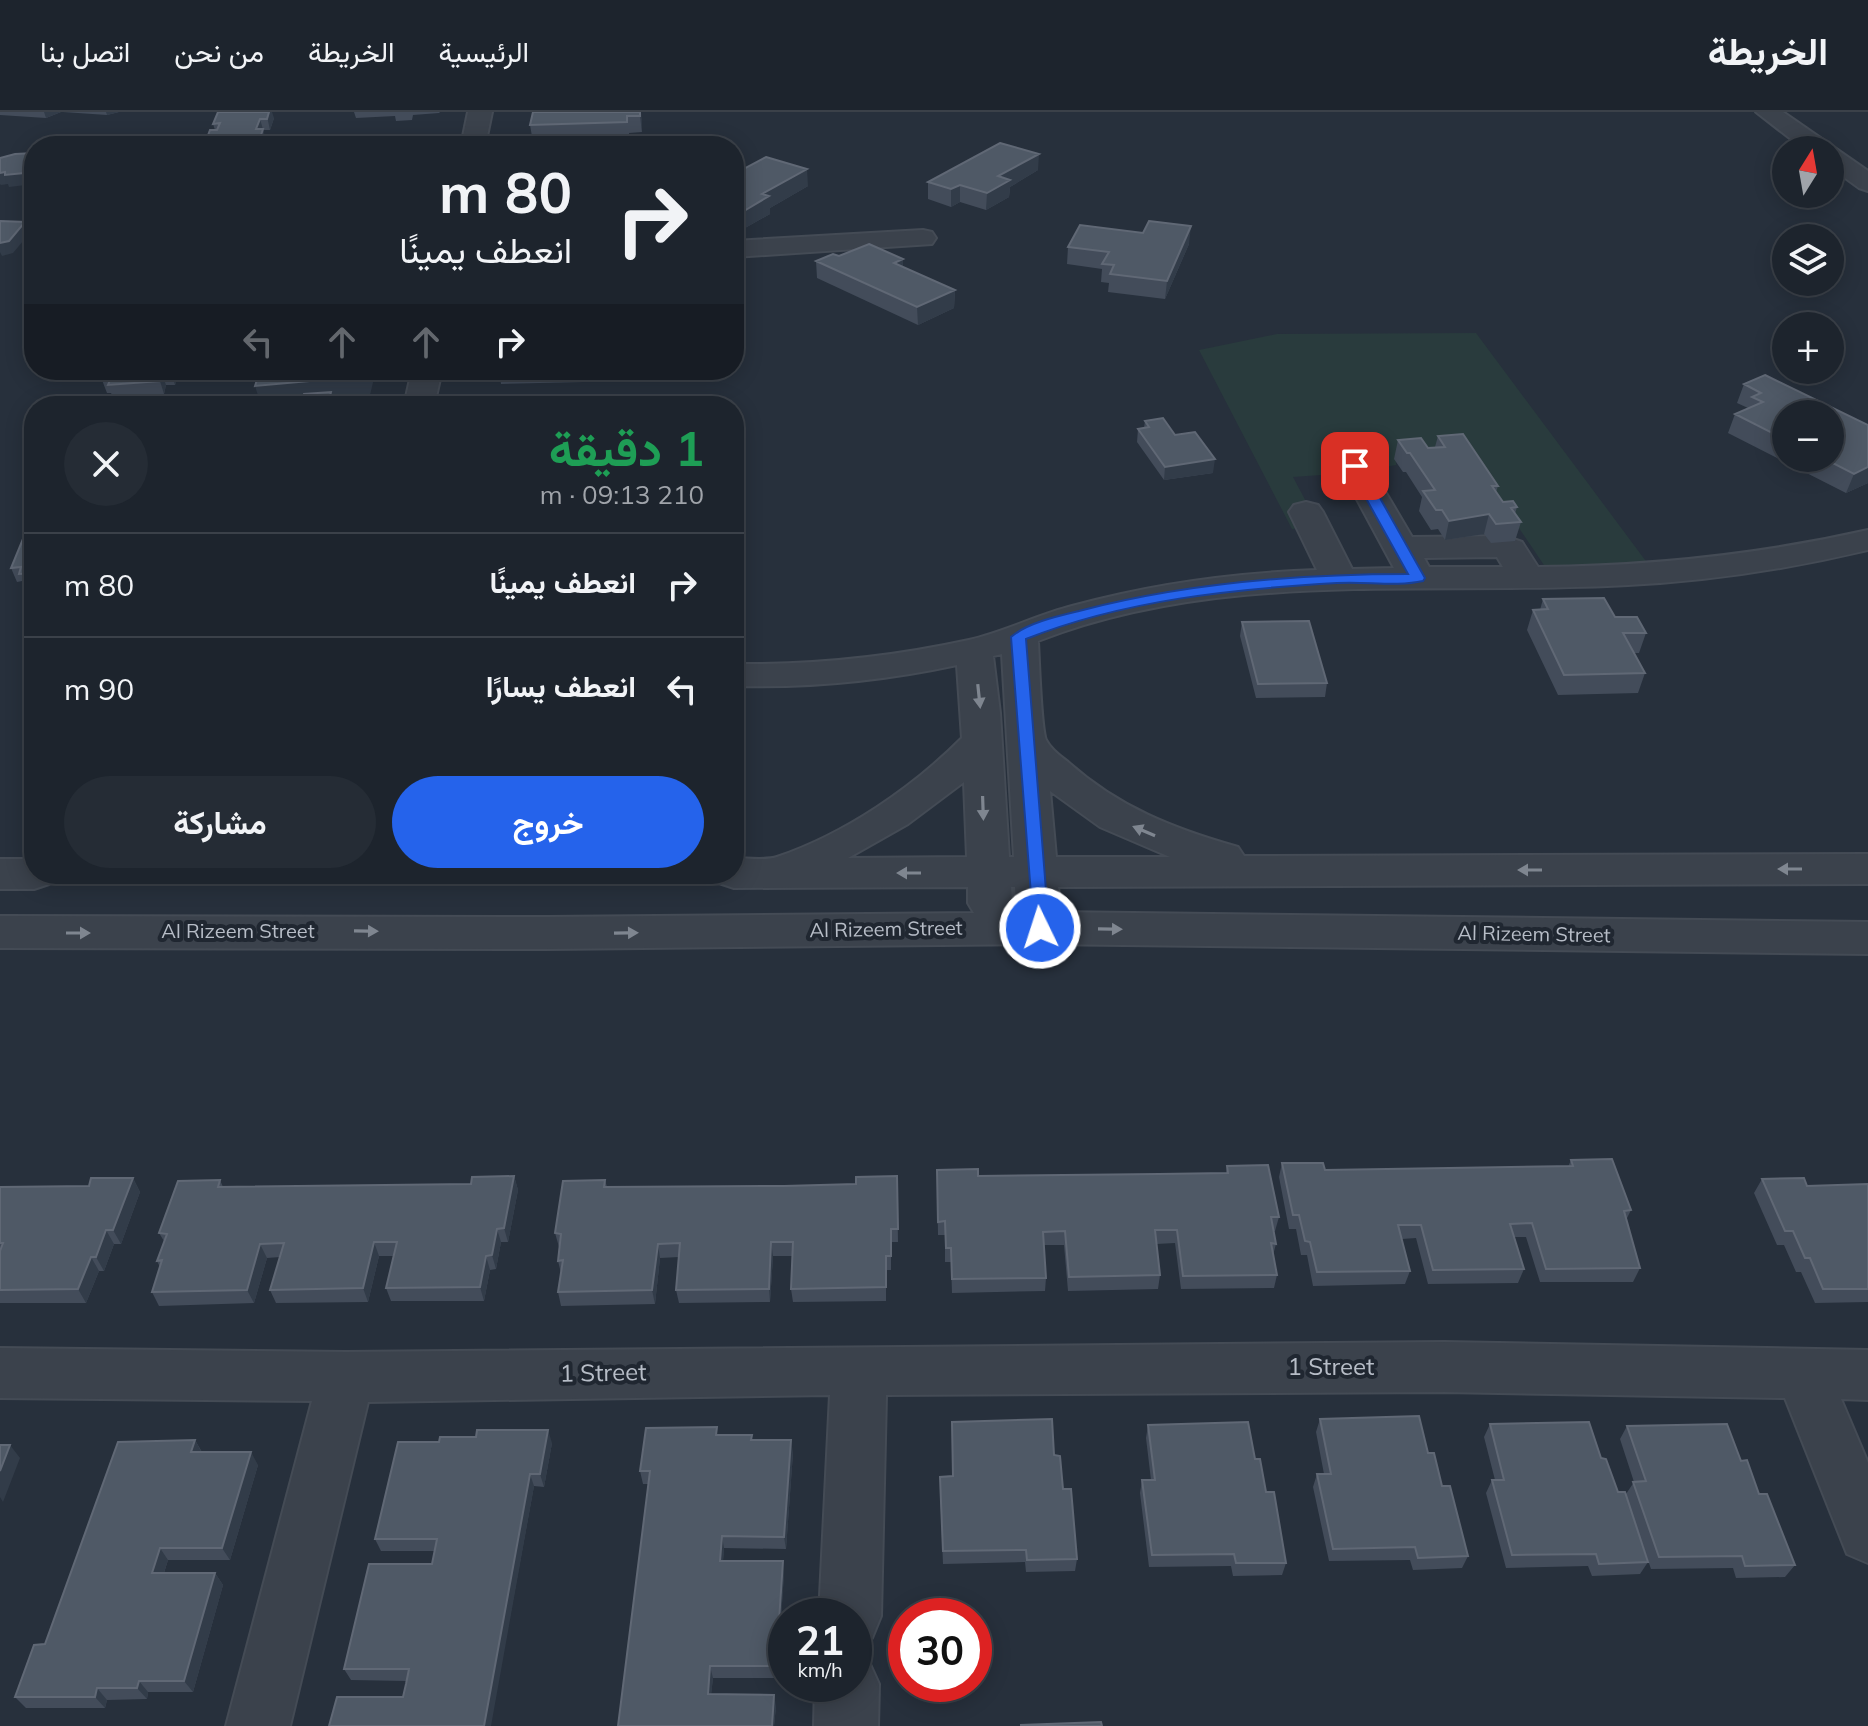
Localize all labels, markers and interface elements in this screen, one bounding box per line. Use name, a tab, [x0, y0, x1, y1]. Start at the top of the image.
text: الخريطة	[1708, 27, 1828, 75]
text: اتصل بنا	[40, 34, 130, 69]
text: من نحن	[174, 34, 264, 69]
text: الخريطة	[308, 34, 395, 69]
text: الرئيسية	[439, 34, 529, 69]
north arrow	[1772, 136, 1844, 208]
map controls	[1772, 136, 1844, 472]
text: 80 m	[439, 157, 572, 227]
icon: right	[600, 168, 704, 272]
button: layers	[1772, 224, 1844, 296]
text: انعطف يمينًا	[399, 227, 572, 272]
button: +	[1772, 312, 1844, 384]
icon: left	[236, 320, 280, 364]
icon: ahead	[320, 320, 364, 364]
icon: ahead	[404, 320, 448, 364]
icon: right	[488, 320, 532, 364]
button: −	[1772, 400, 1844, 472]
text: 1 دقيقة	[549, 418, 704, 478]
button: close	[64, 422, 148, 506]
pin	[1321, 432, 1389, 500]
icon: arrive	[1333, 444, 1377, 488]
text: 210 m · 09:13	[540, 478, 704, 511]
text: انعطف يمينًا	[490, 563, 636, 601]
icon: right	[660, 563, 704, 607]
text: 80 m	[64, 566, 134, 604]
text: انعطف يسارًا	[486, 667, 636, 705]
icon: left	[660, 667, 704, 711]
text: 90 m	[64, 670, 134, 708]
one-way arrow	[973, 683, 986, 708]
button: مشاركة	[64, 776, 376, 868]
button: خروج	[392, 776, 704, 868]
one-way arrow	[977, 796, 990, 821]
one-way arrow	[1132, 825, 1156, 838]
one-way arrow	[1777, 863, 1802, 875]
one-way arrow	[1517, 864, 1542, 876]
one-way arrow	[896, 867, 921, 880]
position arrow	[998, 886, 1082, 970]
street label: Al Rizeem Street	[809, 915, 963, 942]
street label: Al Rizeem Street	[161, 918, 315, 943]
street label: Al Rizeem Street	[1457, 920, 1611, 947]
one-way arrow	[1098, 923, 1123, 935]
one-way arrow	[354, 925, 379, 937]
one-way arrow	[66, 926, 91, 939]
one-way arrow	[614, 926, 639, 939]
street label: 1 Street	[1287, 1351, 1375, 1381]
street label: 1 Street	[559, 1356, 647, 1388]
speed limit sign: 30	[888, 1598, 992, 1702]
text: 21	[796, 1615, 844, 1665]
text: km/h	[797, 1657, 843, 1682]

